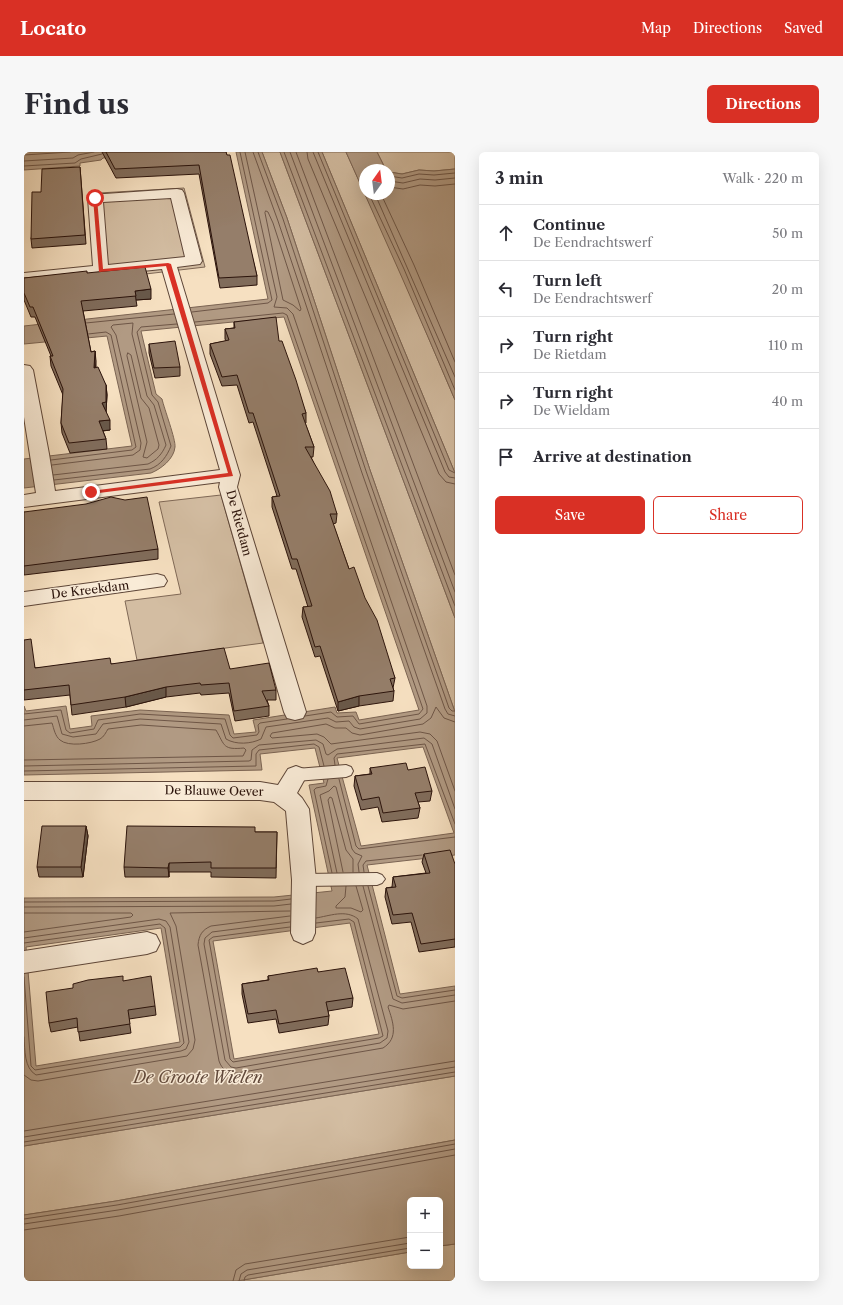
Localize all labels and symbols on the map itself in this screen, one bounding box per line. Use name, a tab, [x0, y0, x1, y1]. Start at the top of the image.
north arrow	[359, 164, 395, 200]
route start	[86, 189, 104, 207]
route end	[82, 483, 100, 501]
street label: De Rietdam	[223, 488, 256, 558]
street label: De Kreekdam	[50, 577, 130, 602]
street label: De Blauwe Oever	[164, 782, 264, 799]
water label: De Groote Wielen	[131, 1067, 263, 1087]

